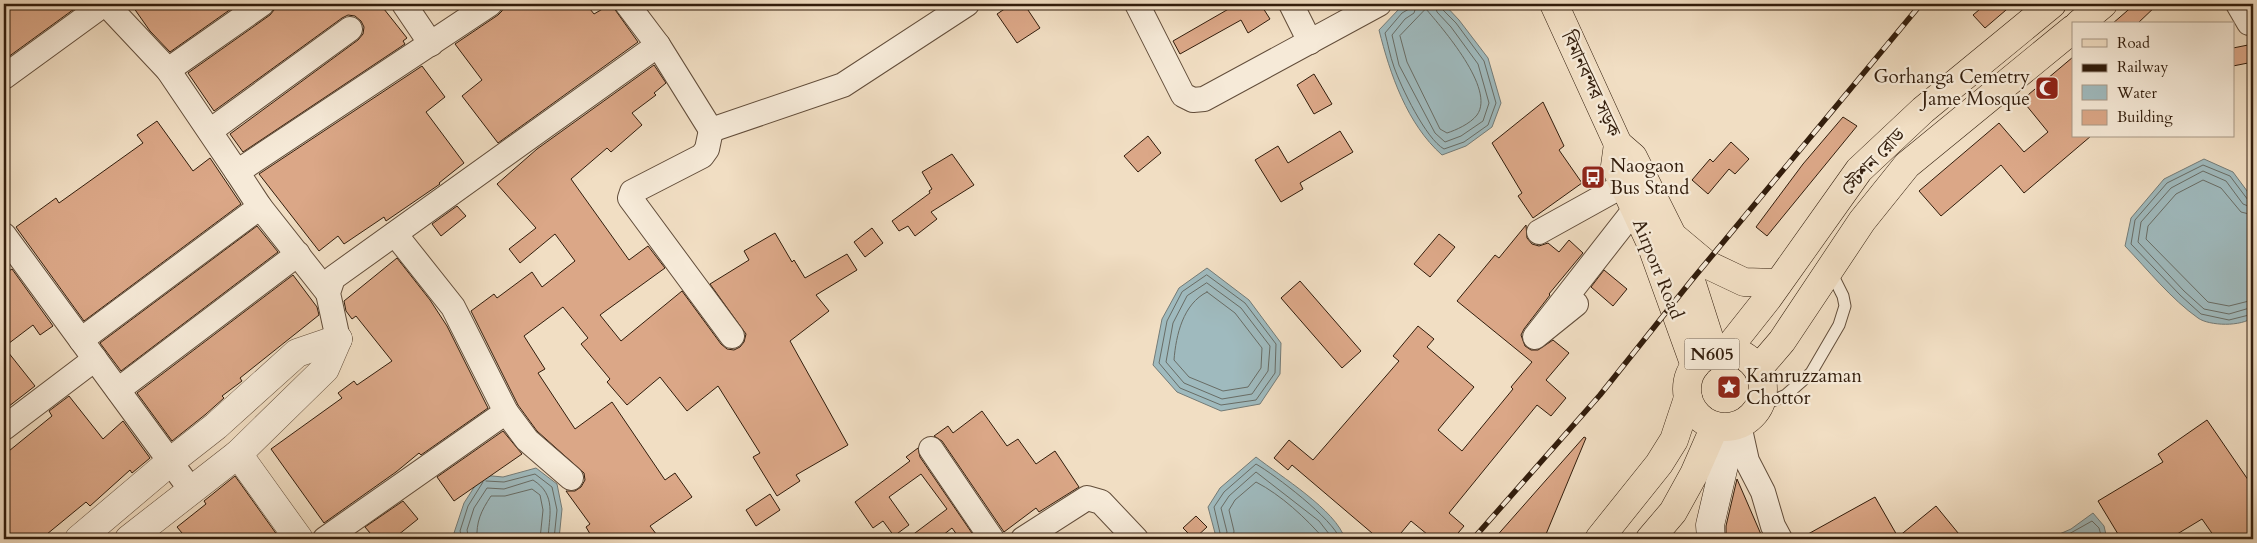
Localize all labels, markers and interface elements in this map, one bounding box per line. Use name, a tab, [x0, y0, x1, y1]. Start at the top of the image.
legend	[2072, 22, 2234, 138]
street label: বিমানবন্দর সড়ক	[1555, 26, 1627, 142]
text: Road	[2117, 33, 2150, 53]
text: Railway	[2117, 57, 2168, 77]
place label: Gorhanga Cemetry Jame Mosque	[1874, 64, 2030, 112]
mosque icon: Gorhanga Cemetry Jame Mosque	[2034, 75, 2060, 101]
text: Water	[2116, 83, 2158, 103]
text: Building	[2117, 107, 2173, 127]
street label: স্টেশন রোড	[1835, 122, 1912, 201]
place label: Naogaon Bus Stand	[1610, 153, 1689, 201]
bus stop icon: Naogaon Bus Stand	[1580, 164, 1606, 190]
street label: Airport Road	[1626, 215, 1690, 323]
road number: N605	[1684, 338, 1740, 369]
place label: Kamruzzaman Chottor	[1746, 363, 1862, 411]
place icon: Kamruzzaman Chottor	[1716, 374, 1742, 400]

